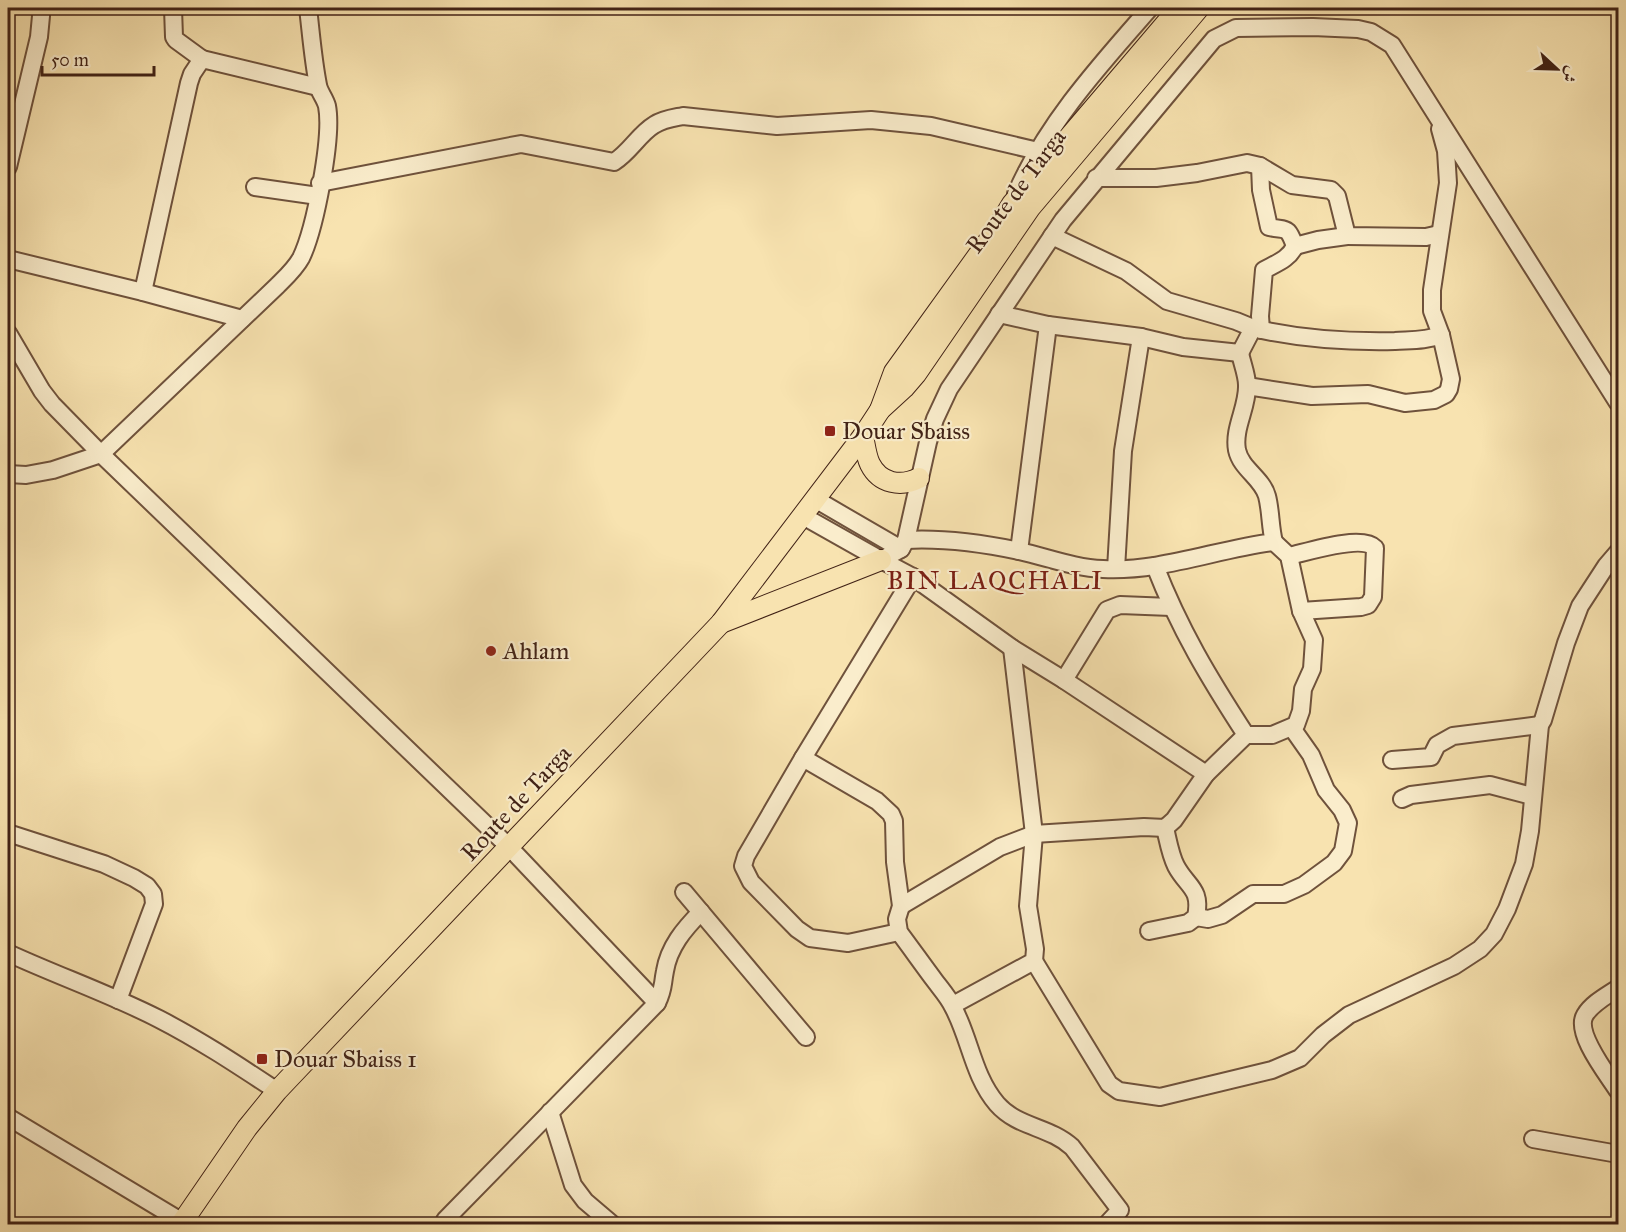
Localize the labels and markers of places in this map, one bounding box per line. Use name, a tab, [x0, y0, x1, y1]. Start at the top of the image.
place label: Douar Sbaiss	[842, 416, 970, 446]
marker: Douar Sbaiss	[823, 424, 837, 438]
place label: Ahlam	[502, 636, 569, 666]
marker: Ahlam	[484, 644, 498, 658]
place label: Douar Sbaiss 1	[274, 1044, 417, 1074]
marker: Douar Sbaiss 1	[255, 1052, 269, 1066]

